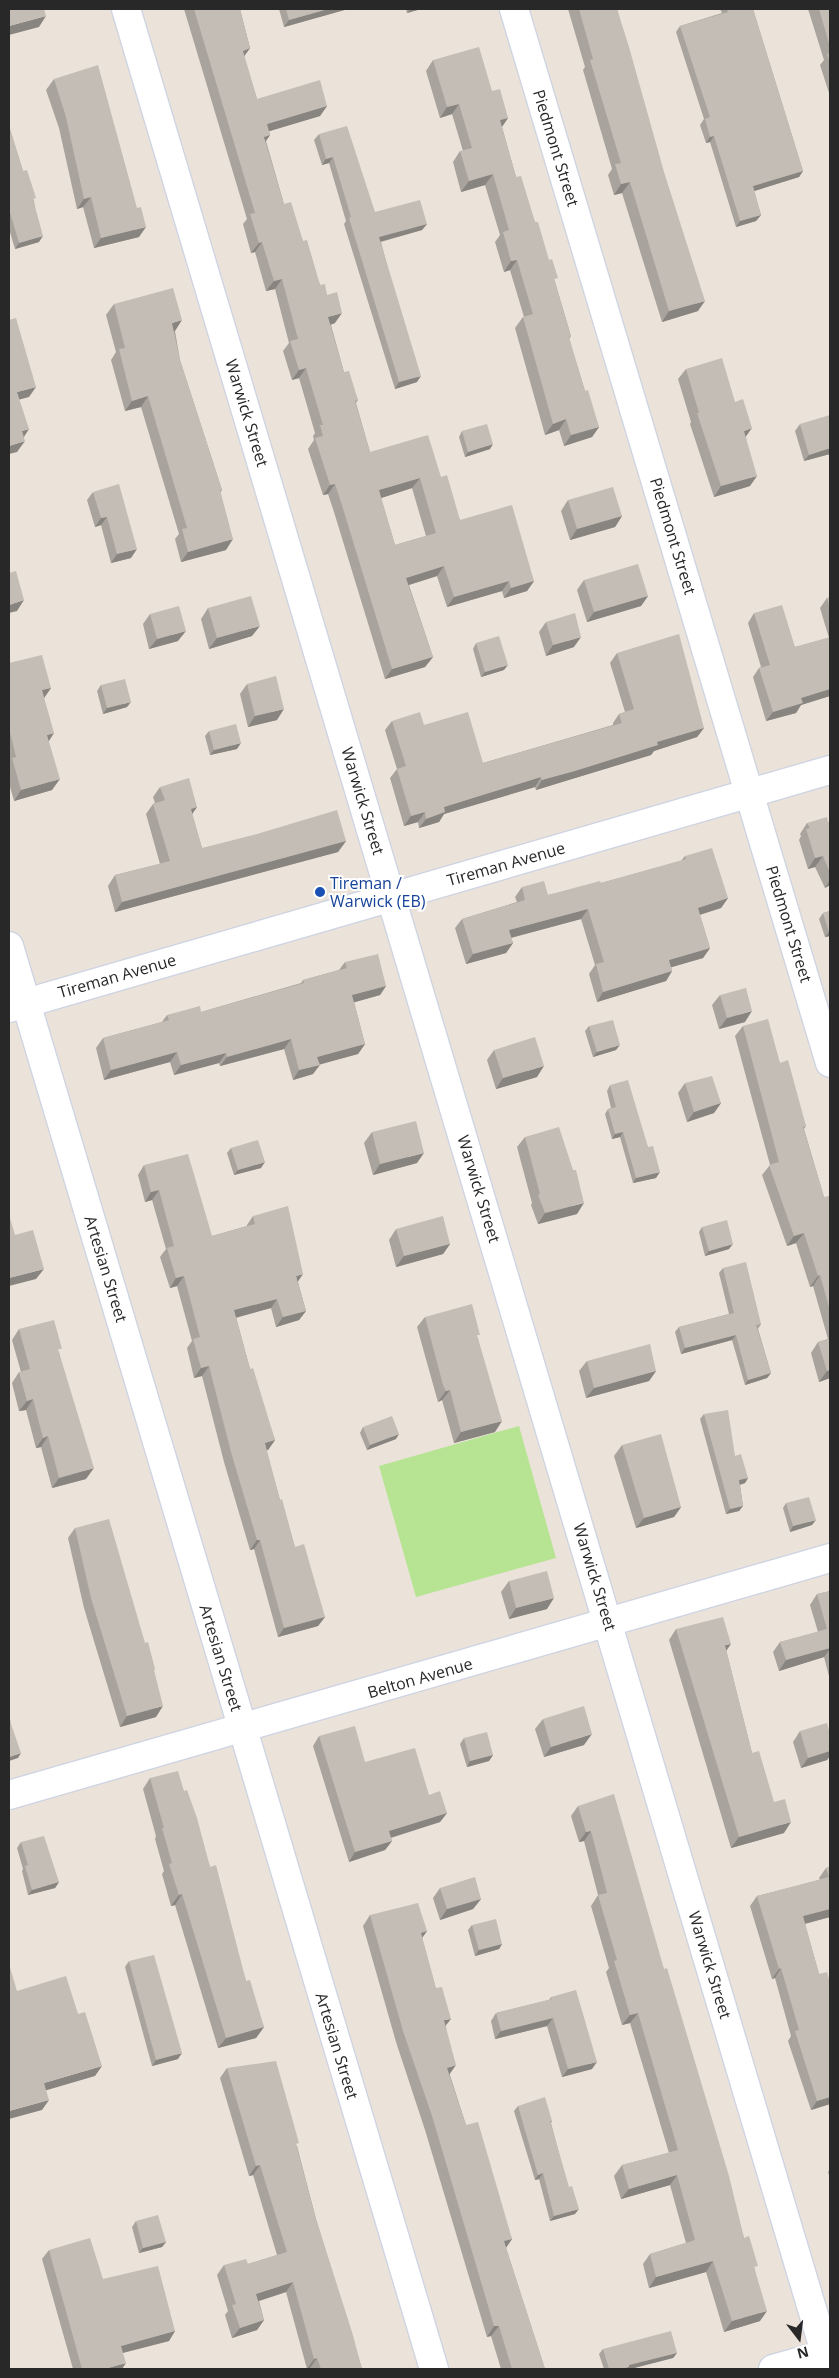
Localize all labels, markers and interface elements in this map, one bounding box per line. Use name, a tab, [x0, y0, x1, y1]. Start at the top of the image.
street label: Piedmont Street	[529, 87, 583, 209]
street label: Warwick Street	[222, 357, 272, 469]
street label: Piedmont Street	[646, 475, 700, 597]
street label: Warwick Street	[338, 745, 388, 857]
street label: Tireman Avenue	[445, 838, 567, 890]
street label: Piedmont Street	[762, 863, 816, 985]
place label: Tireman / Warwick (EB)	[330, 873, 426, 911]
marker: Tireman / Warwick (EB)	[314, 886, 326, 898]
street label: Tireman Avenue	[56, 950, 178, 1002]
street label: Warwick Street	[454, 1133, 504, 1245]
street label: Artesian Street	[81, 1213, 131, 1325]
street label: Warwick Street	[570, 1521, 620, 1633]
street label: Artesian Street	[196, 1602, 246, 1714]
street label: Belton Avenue	[365, 1654, 475, 1702]
street label: Warwick Street	[685, 1909, 735, 2021]
street label: Artesian Street	[312, 1990, 362, 2102]
north arrow	[774, 2313, 824, 2363]
text: N	[795, 2342, 811, 2364]

